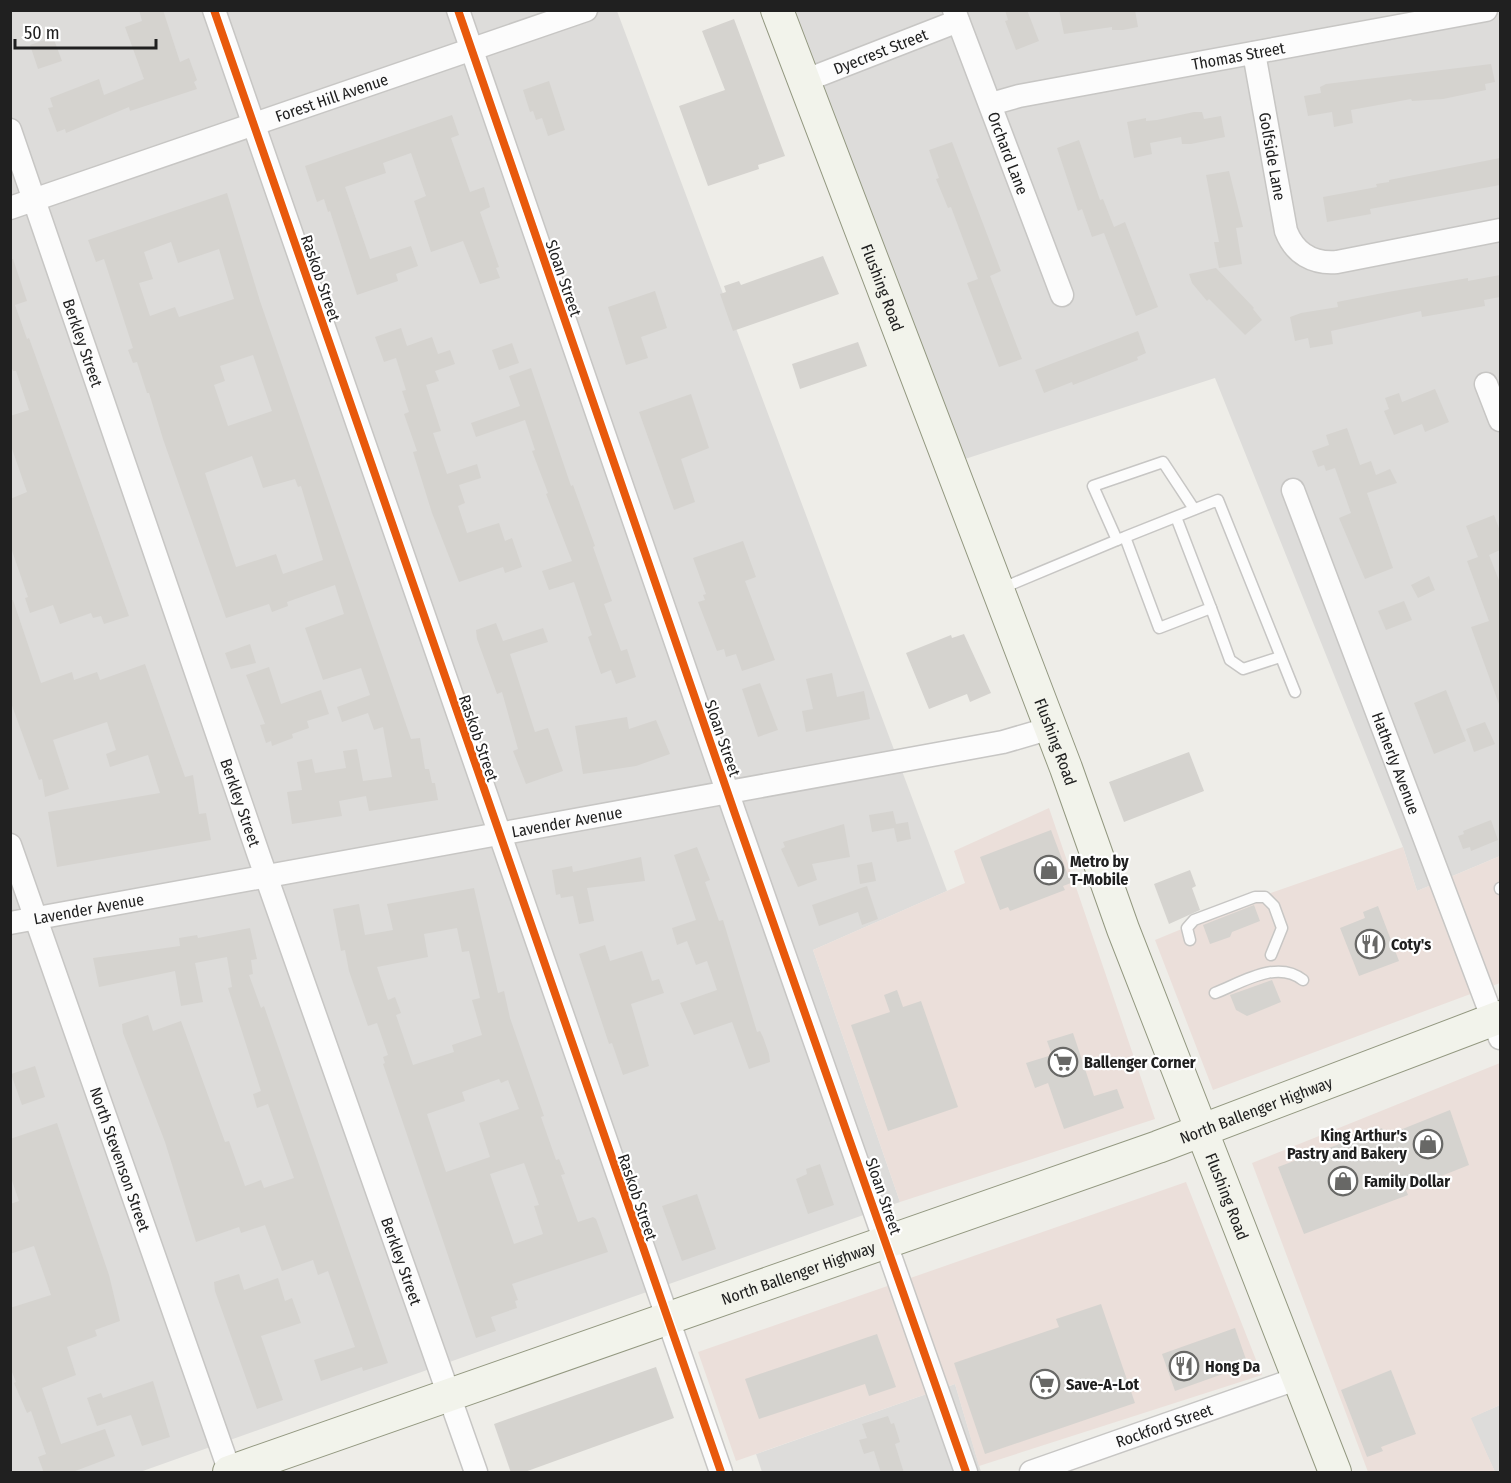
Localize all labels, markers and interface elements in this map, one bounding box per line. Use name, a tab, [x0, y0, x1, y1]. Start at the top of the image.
scale bar	[15, 12, 156, 50]
text: 50 m	[24, 22, 60, 44]
street label: Dyecrest Street	[831, 25, 931, 79]
street label: Thomas Street	[1190, 38, 1287, 74]
street label: Forest Hill Avenue	[273, 70, 391, 126]
street label: Orchard Lane	[983, 109, 1032, 197]
street label: Golfside Lane	[1255, 111, 1289, 202]
street label: Raskob Street	[297, 232, 344, 325]
street label: Sloan Street	[542, 237, 586, 320]
street label: Flushing Road	[857, 241, 908, 334]
street label: Berkley Street	[59, 296, 107, 390]
street label: Raskob Street	[455, 692, 502, 785]
street label: Flushing Road	[1030, 696, 1080, 788]
street label: Sloan Street	[701, 697, 745, 780]
street label: Hatherly Avenue	[1368, 710, 1424, 817]
street label: Berkley Street	[216, 756, 264, 850]
street label: Lavender Avenue	[510, 803, 624, 841]
place label: Metro by T-Mobile	[1070, 852, 1129, 889]
shop icon: Metro by T-Mobile	[1033, 854, 1065, 886]
street label: Lavender Avenue	[32, 890, 146, 929]
restaurant icon: Coty's	[1354, 928, 1386, 960]
place label: Coty's	[1391, 935, 1431, 954]
supermarket icon: Ballenger Corner	[1047, 1046, 1079, 1078]
place label: Ballenger Corner	[1084, 1053, 1196, 1072]
street label: North Ballenger Highway	[1177, 1072, 1336, 1148]
street label: North Stevenson Street	[86, 1084, 154, 1235]
place label: King Arthur's Pastry and Bakery	[1287, 1126, 1407, 1163]
shop icon: King Arthur's Pastry and Bakery	[1412, 1128, 1444, 1160]
street label: Flushing Road	[1201, 1150, 1252, 1243]
street label: Raskob Street	[614, 1151, 661, 1244]
street label: Sloan Street	[862, 1155, 906, 1238]
shop icon: Family Dollar	[1327, 1165, 1359, 1197]
place label: Family Dollar	[1364, 1172, 1450, 1191]
street label: Berkley Street	[377, 1215, 426, 1309]
street label: North Ballenger Highway	[719, 1237, 879, 1309]
restaurant icon: Hong Da	[1168, 1350, 1200, 1382]
place label: Hong Da	[1205, 1357, 1260, 1376]
supermarket icon: Save-A-Lot	[1029, 1368, 1061, 1400]
place label: Save-A-Lot	[1066, 1375, 1140, 1394]
street label: Rockford Street	[1113, 1400, 1216, 1452]

